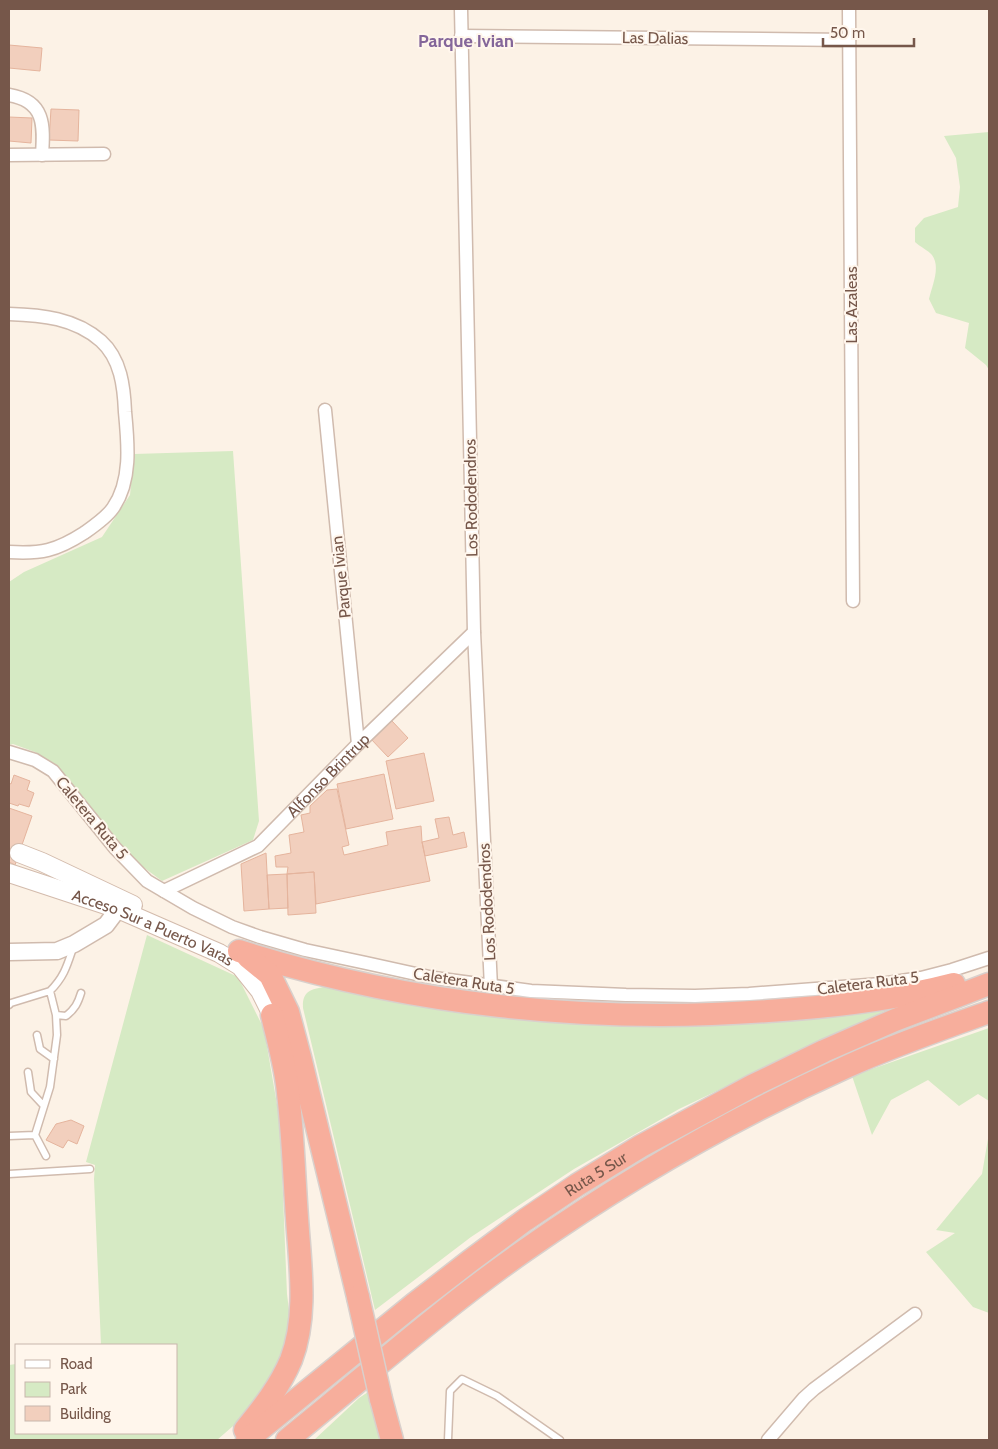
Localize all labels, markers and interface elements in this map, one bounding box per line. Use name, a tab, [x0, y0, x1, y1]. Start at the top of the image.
scale bar	[823, 15, 914, 47]
text: 50 m	[830, 24, 865, 42]
street label: Las Dalias	[622, 28, 689, 48]
district label: Parque Ivian	[418, 30, 514, 52]
street label: Las Azaleas	[842, 266, 861, 344]
street label: Los Rododendros	[460, 439, 482, 557]
street label: Parque Ivian	[327, 535, 355, 619]
street label: Alfonso Brintrup	[283, 729, 373, 821]
street label: Caletera Ruta 5	[52, 773, 132, 863]
street label: Los Rododendros	[474, 842, 500, 961]
street label: Acceso Sur a Puerto Varas	[70, 885, 238, 970]
street label: Caletera Ruta 5	[412, 964, 516, 998]
street label: Caletera Ruta 5	[816, 967, 920, 999]
street label: Ruta 5 Sur	[561, 1147, 631, 1200]
legend	[15, 1344, 178, 1434]
text: Road	[60, 1355, 93, 1373]
text: Park	[60, 1380, 87, 1398]
text: Building	[60, 1405, 111, 1423]

